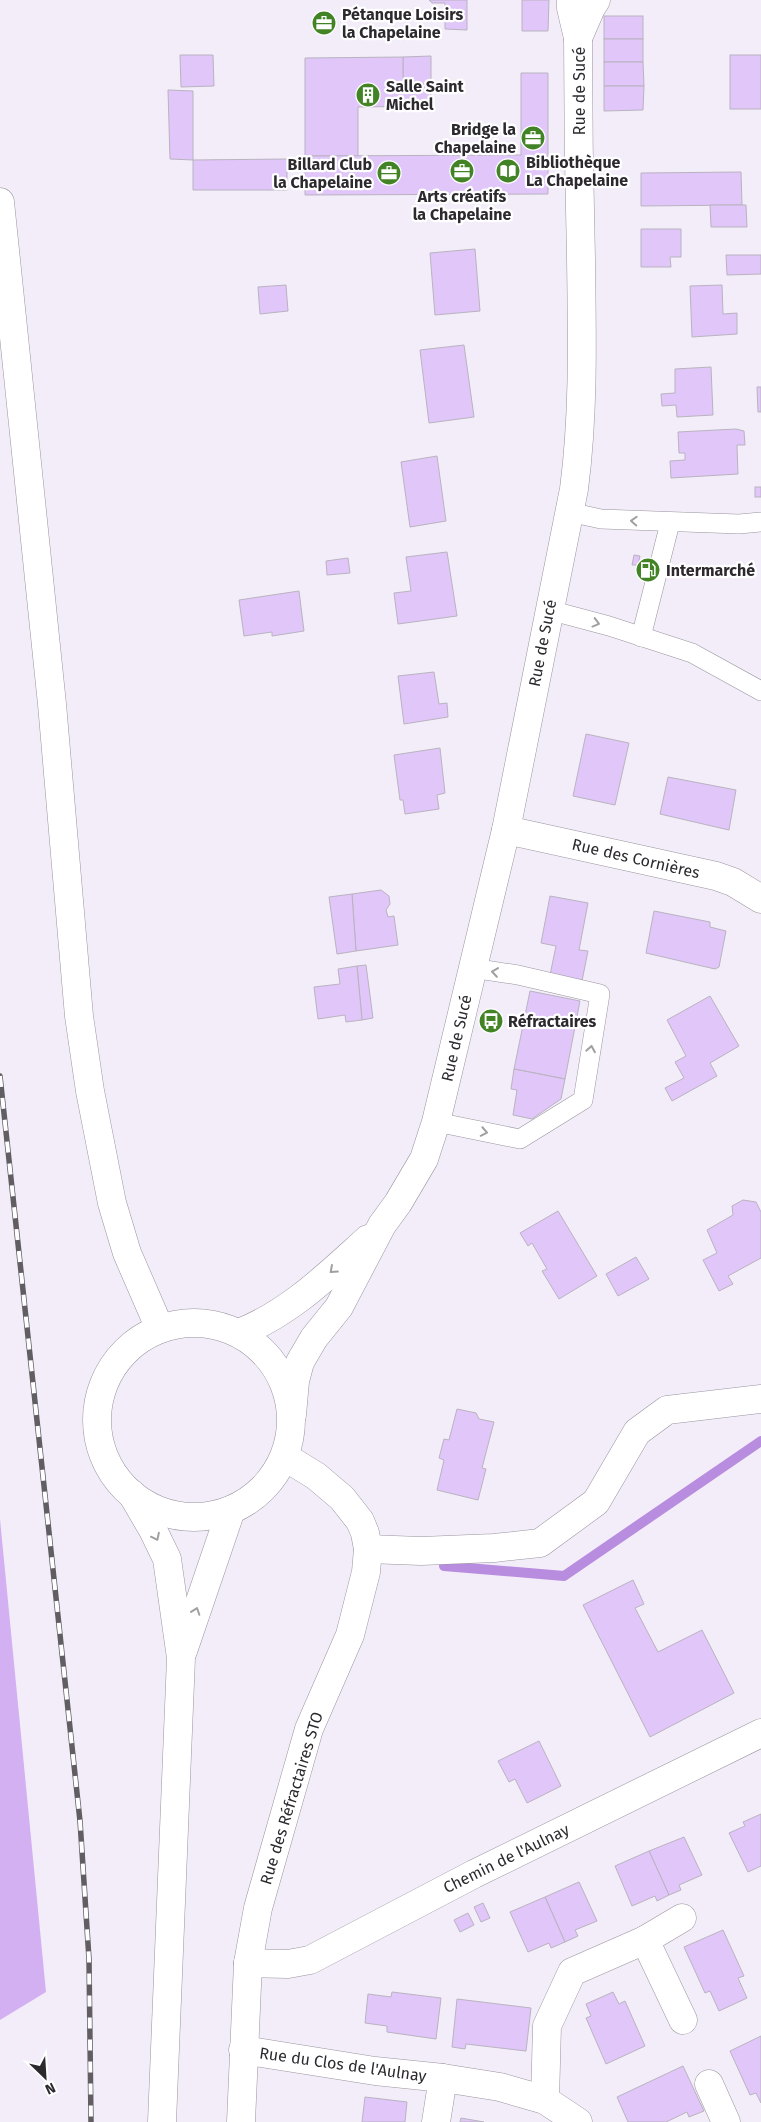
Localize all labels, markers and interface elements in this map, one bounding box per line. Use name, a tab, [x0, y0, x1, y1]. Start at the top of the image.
place label: Pétanque Loisirs la Chapelaine	[342, 5, 463, 42]
office icon: Pétanque Loisirs la Chapelaine	[311, 10, 337, 36]
street label: Rue de Sucé	[570, 47, 589, 135]
place label: Salle Saint Michel	[386, 77, 464, 114]
building icon: Salle Saint Michel	[355, 82, 381, 108]
place label: Bridge la Chapelaine	[435, 120, 516, 157]
office icon: Bridge la Chapelaine	[520, 125, 546, 151]
place label: Bibliothèque La Chapelaine	[526, 153, 628, 190]
place label: Billard Club la Chapelaine	[273, 155, 372, 192]
office icon: Arts créatifs la Chapelaine	[449, 158, 475, 184]
library icon: Bibliothèque La Chapelaine	[495, 158, 521, 184]
office icon: Billard Club la Chapelaine	[376, 160, 402, 186]
place label: Arts créatifs la Chapelaine	[413, 187, 511, 224]
one-way arrow	[630, 515, 638, 526]
fuel station icon: Intermarché	[635, 557, 661, 583]
place label: Intermarché	[666, 561, 755, 580]
street label: Rue de Sucé	[525, 598, 560, 688]
one-way arrow	[591, 617, 599, 627]
street label: Rue des Cornières	[570, 835, 702, 882]
one-way arrow	[491, 967, 500, 977]
street label: Rue de Sucé	[437, 993, 476, 1083]
bus stop icon: Réfractaires	[478, 1008, 504, 1034]
place label: Réfractaires	[508, 1012, 596, 1031]
one-way arrow	[586, 1044, 596, 1053]
one-way arrow	[480, 1126, 488, 1137]
one-way arrow	[330, 1264, 339, 1273]
one-way arrow	[150, 1532, 161, 1541]
one-way arrow	[191, 1608, 201, 1616]
street label: Rue des Réfractaires STO	[256, 1709, 327, 1887]
street label: Chemin de l'Aulnay	[440, 1820, 572, 1897]
street label: Rue du Clos de l'Aulnay	[258, 2043, 428, 2086]
north arrow	[20, 2052, 70, 2102]
text: N	[42, 2079, 58, 2098]

